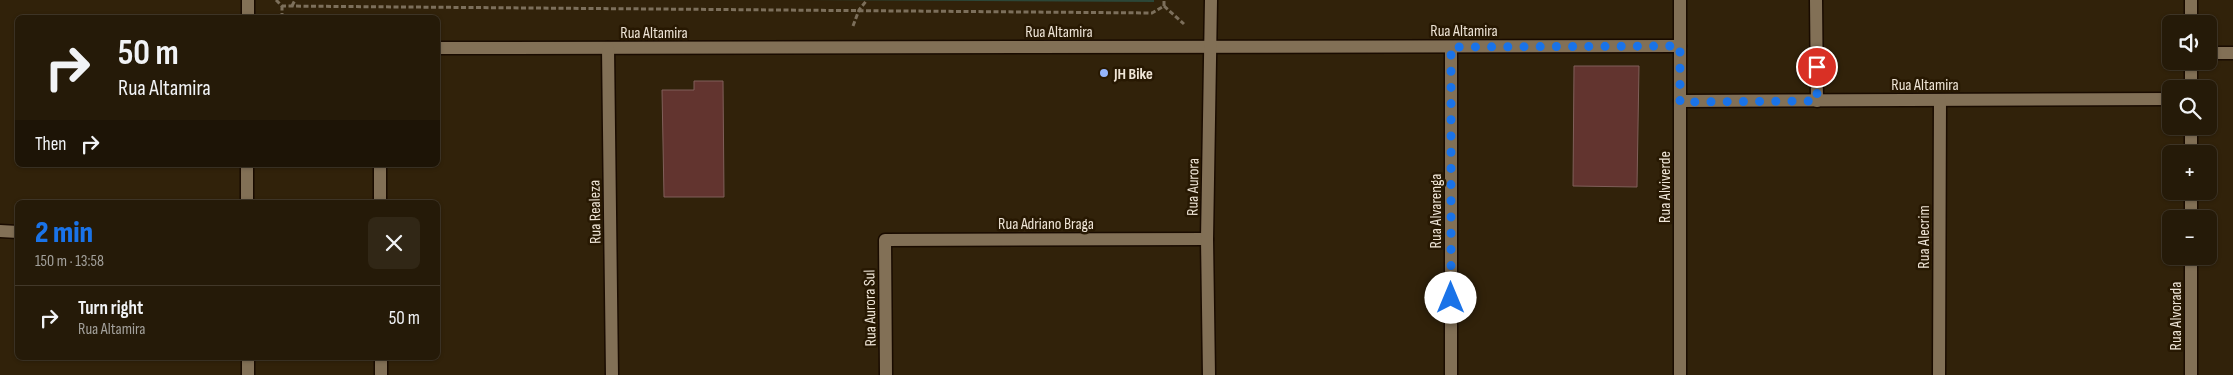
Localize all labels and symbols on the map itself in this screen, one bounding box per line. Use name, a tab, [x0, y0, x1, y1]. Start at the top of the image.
street label: Rua Altamira	[1430, 22, 1498, 41]
street label: Rua Altamira	[1025, 23, 1093, 42]
street label: Rua Altamira	[620, 24, 688, 43]
pin	[1796, 46, 1838, 88]
place label: JH Bike	[1113, 65, 1153, 84]
marker: JH Bike	[1098, 67, 1110, 79]
street label: Rua Altamira	[1891, 76, 1959, 95]
street label: Rua Alviverde	[1656, 151, 1675, 223]
street label: Rua Aurora	[1183, 158, 1204, 216]
street label: Rua Alvarenga	[1427, 174, 1446, 248]
street label: Rua Realeza	[585, 180, 606, 244]
street label: Rua Alecrim	[1915, 205, 1934, 269]
street label: Rua Adriano Braga	[998, 215, 1094, 234]
street label: Rua Aurora Sul	[860, 269, 881, 347]
position arrow	[1424, 271, 1476, 323]
street label: Rua Alvorada	[2167, 282, 2186, 350]

